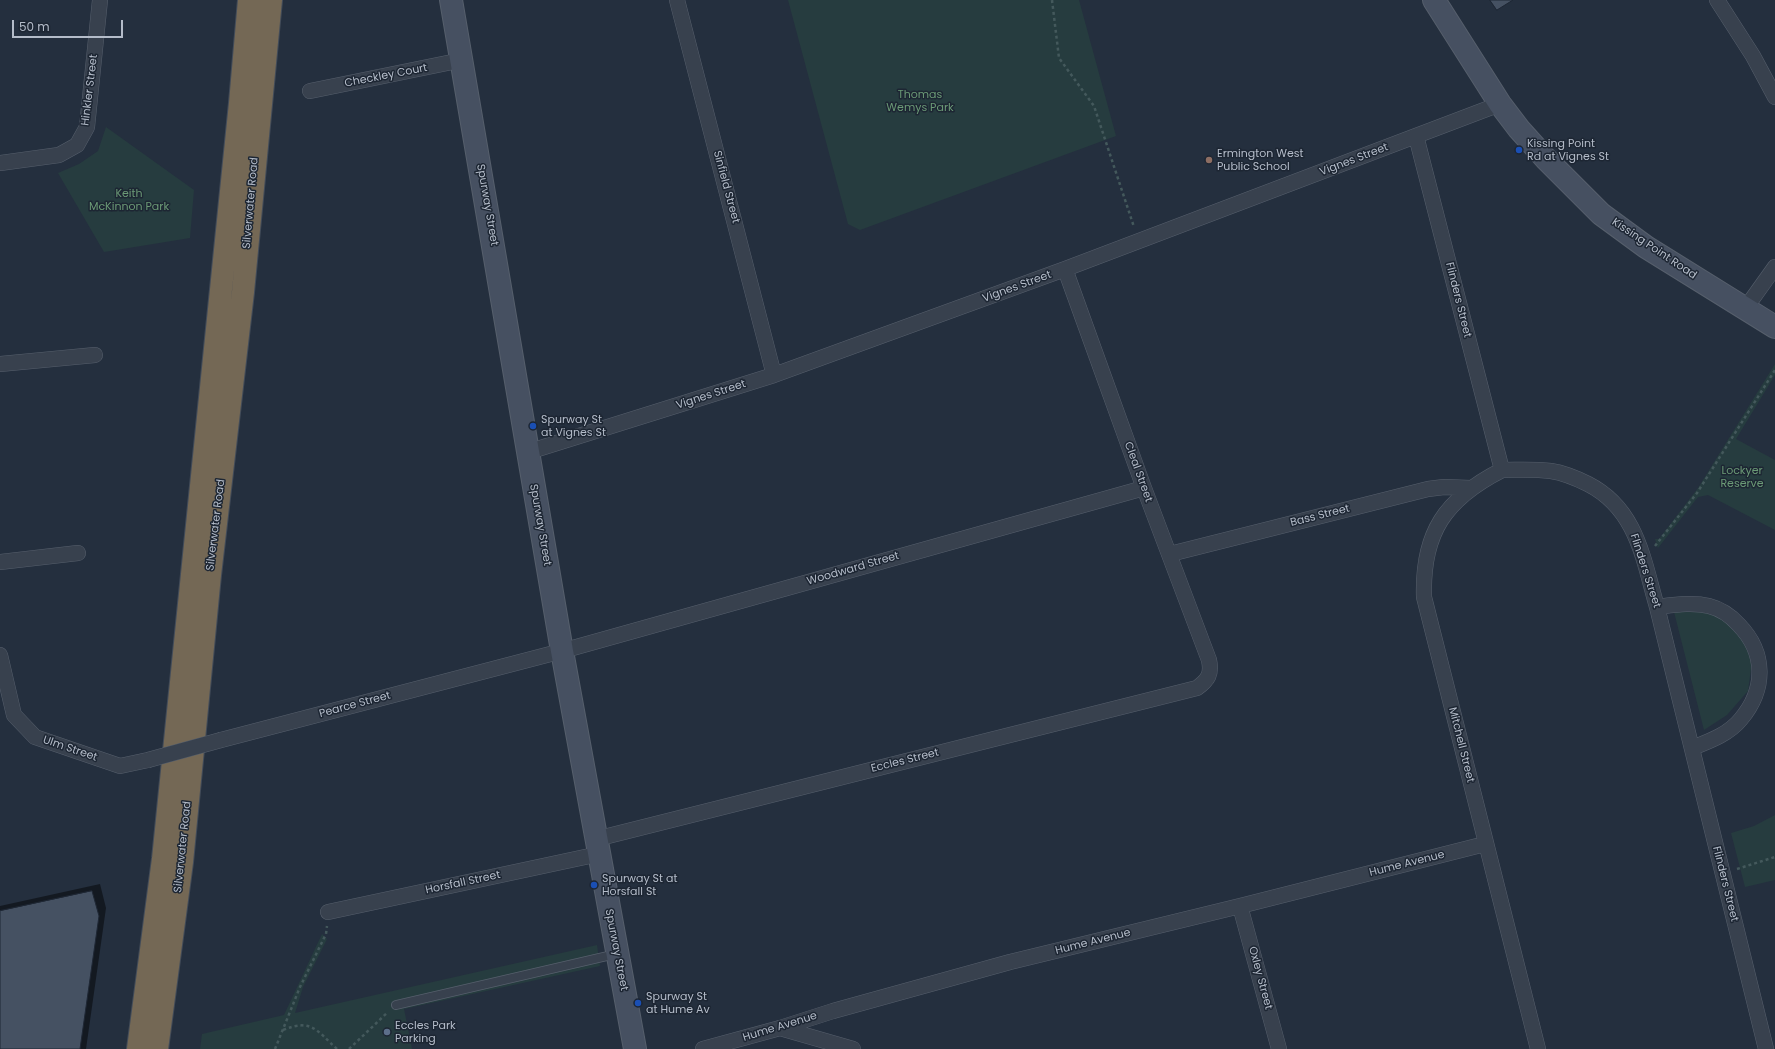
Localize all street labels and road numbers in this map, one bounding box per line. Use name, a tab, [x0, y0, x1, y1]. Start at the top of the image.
street label: Hinkler Street	[79, 54, 101, 126]
street label: Checkley Court	[343, 62, 429, 90]
street label: Vignes Street	[1318, 141, 1390, 179]
street label: Sinfield Street	[710, 149, 742, 225]
street label: Silverwater Road	[240, 157, 262, 249]
street label: Spurway Street	[473, 163, 501, 247]
street label: Kissing Point Road	[1609, 216, 1699, 282]
street label: Flinders Street	[1442, 261, 1474, 339]
street label: Vignes Street	[981, 268, 1053, 306]
street label: Vignes Street	[675, 378, 747, 412]
street label: Cleal Street	[1121, 440, 1155, 504]
street label: Silverwater Road	[204, 479, 228, 571]
street label: Spurway Street	[526, 483, 554, 567]
street label: Bass Street	[1289, 502, 1351, 530]
street label: Flinders Street	[1627, 532, 1663, 610]
street label: Woodward Street	[805, 550, 901, 588]
street label: Pearce Street	[318, 689, 392, 721]
street label: Mitchell Street	[1445, 706, 1477, 784]
street label: Ulm Street	[41, 734, 99, 764]
street label: Eccles Street	[870, 746, 940, 776]
street label: Silverwater Road	[172, 801, 194, 893]
street label: Flinders Street	[1709, 845, 1741, 923]
street label: Hume Avenue	[1368, 848, 1446, 880]
street label: Horsfall Street	[424, 869, 502, 897]
street label: Spurway Street	[602, 908, 630, 992]
street label: Hume Avenue	[1054, 926, 1132, 958]
street label: Oxley Street	[1245, 945, 1275, 1011]
street label: Hume Avenue	[741, 1009, 819, 1045]

